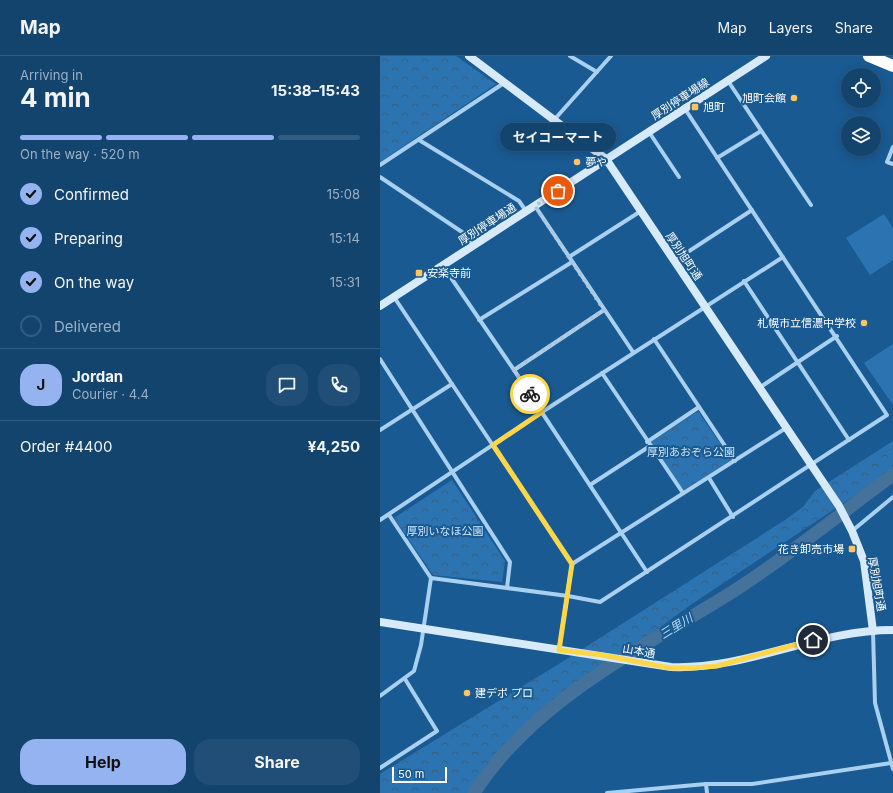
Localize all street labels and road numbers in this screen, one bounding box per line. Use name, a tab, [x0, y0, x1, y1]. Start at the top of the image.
street label: 厚別停車場線	[649, 75, 711, 123]
street label: 厚別停車場通	[456, 200, 518, 248]
street label: 厚別旭町通	[663, 229, 705, 283]
street label: 厚別旭町通	[865, 556, 889, 612]
street label: 山本通	[622, 641, 656, 661]

